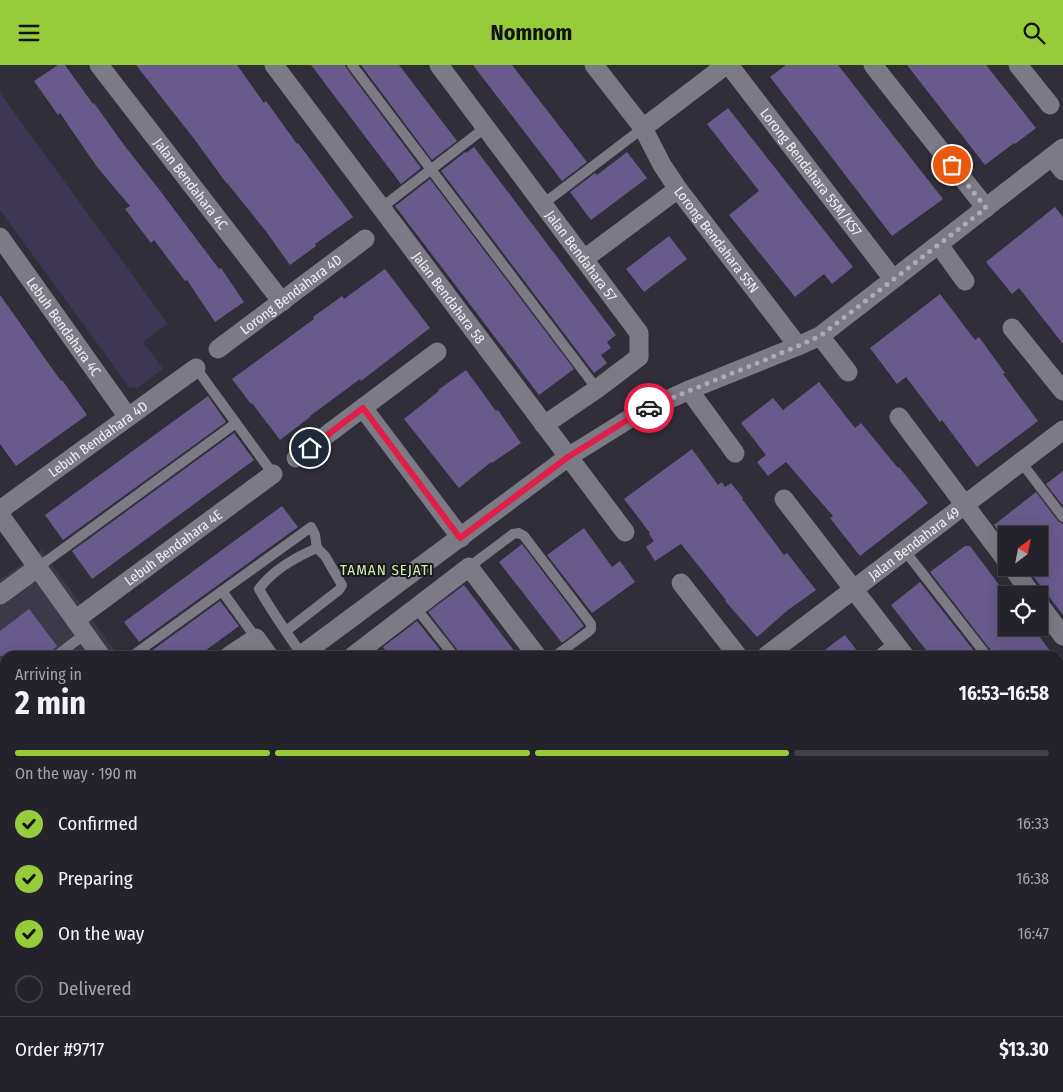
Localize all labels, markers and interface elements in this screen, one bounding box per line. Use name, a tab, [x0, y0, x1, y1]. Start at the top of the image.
icon: menu	[15, 19, 43, 47]
text: Nomnom	[491, 19, 572, 46]
icon: search	[1020, 19, 1048, 47]
street label: Lorong Bendahara 55M/KS7	[756, 105, 865, 240]
street label: Jalan Bendahara 4C	[150, 135, 231, 233]
pin	[931, 144, 973, 186]
icon: bag	[938, 151, 966, 179]
street label: Lorong Bendahara 55N	[670, 184, 762, 296]
street label: Jalan Bendahara 57	[542, 207, 621, 305]
street label: Jalan Bendahara 58	[408, 249, 488, 347]
street label: Lorong Bendahara 4D	[237, 251, 345, 338]
street label: Lebuh Bendahara 4C	[22, 274, 104, 380]
courier	[624, 383, 674, 433]
icon: car	[635, 394, 663, 422]
street label: Lebuh Bendahara 4D	[45, 398, 151, 481]
pin	[289, 427, 331, 469]
icon: home	[296, 434, 324, 462]
street label: Jalan Bendahara 49	[865, 503, 964, 584]
street label: Lebuh Bendahara 4E	[121, 506, 226, 590]
north arrow	[998, 526, 1048, 576]
map controls	[998, 526, 1048, 636]
district label: TAMAN SEJATI	[340, 561, 434, 579]
button: locate	[998, 586, 1048, 636]
text: Arriving in	[15, 665, 82, 684]
text: 16:53–16:58	[959, 682, 1049, 705]
text: 2 min	[15, 684, 86, 722]
text: On the way · 190 m	[15, 764, 137, 783]
icon: check	[15, 810, 43, 838]
text: Confirmed	[58, 812, 138, 835]
text: 16:33	[1017, 814, 1049, 833]
icon: check	[15, 865, 43, 893]
text: Preparing	[58, 867, 133, 890]
text: 16:38	[1016, 869, 1049, 888]
icon: check	[15, 920, 43, 948]
text: On the way	[58, 922, 144, 945]
text: 16:47	[1018, 924, 1049, 943]
text: Delivered	[58, 977, 132, 1000]
text: Order #9717	[15, 1038, 104, 1061]
text: $13.30	[999, 1038, 1049, 1061]

